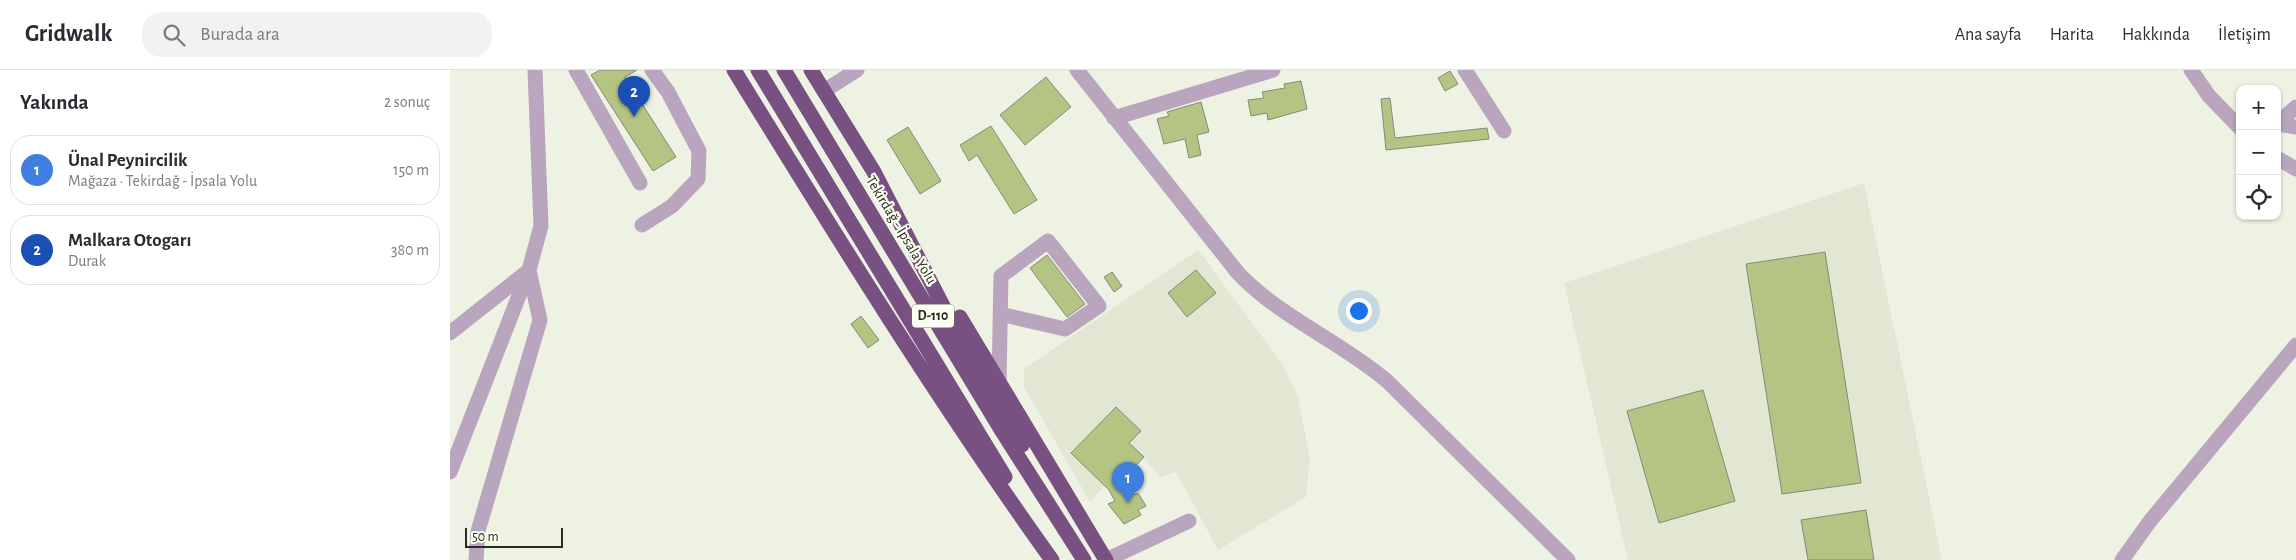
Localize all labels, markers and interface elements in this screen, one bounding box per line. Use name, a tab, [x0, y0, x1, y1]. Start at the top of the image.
search box	[142, 12, 492, 57]
icon: search	[160, 21, 188, 49]
text: Gridwalk	[25, 22, 112, 46]
text: Burada ara	[200, 25, 280, 44]
text: Ana sayfa	[1955, 26, 2022, 44]
text: Harita	[2050, 26, 2094, 44]
text: Hakkında	[2122, 26, 2190, 44]
text: İletişim	[2218, 26, 2271, 44]
pin: 2	[618, 76, 650, 117]
map controls	[2236, 85, 2281, 220]
button: +	[2236, 85, 2281, 130]
text: Yakında	[20, 92, 89, 113]
text: 2 sonuç	[384, 94, 430, 110]
button: −	[2236, 130, 2281, 175]
text: Ünal Peynircilik	[68, 151, 188, 170]
text: 1	[34, 162, 40, 178]
text: 150 m	[393, 162, 429, 178]
street label: Tekirdağ - İpsala Yolu	[863, 172, 941, 287]
text: Mağaza · Tekirdağ - İpsala Yolu	[68, 173, 257, 189]
button: locate	[2236, 175, 2281, 220]
text: Malkara Otogarı	[68, 231, 191, 250]
text: 2	[33, 242, 41, 258]
text: 380 m	[391, 242, 429, 258]
text: Durak	[68, 253, 106, 269]
your location	[1346, 298, 1372, 324]
road number: D-110	[912, 305, 954, 328]
pin: 1	[1112, 462, 1144, 503]
scale bar	[465, 525, 562, 548]
text: 50 m	[472, 530, 499, 544]

